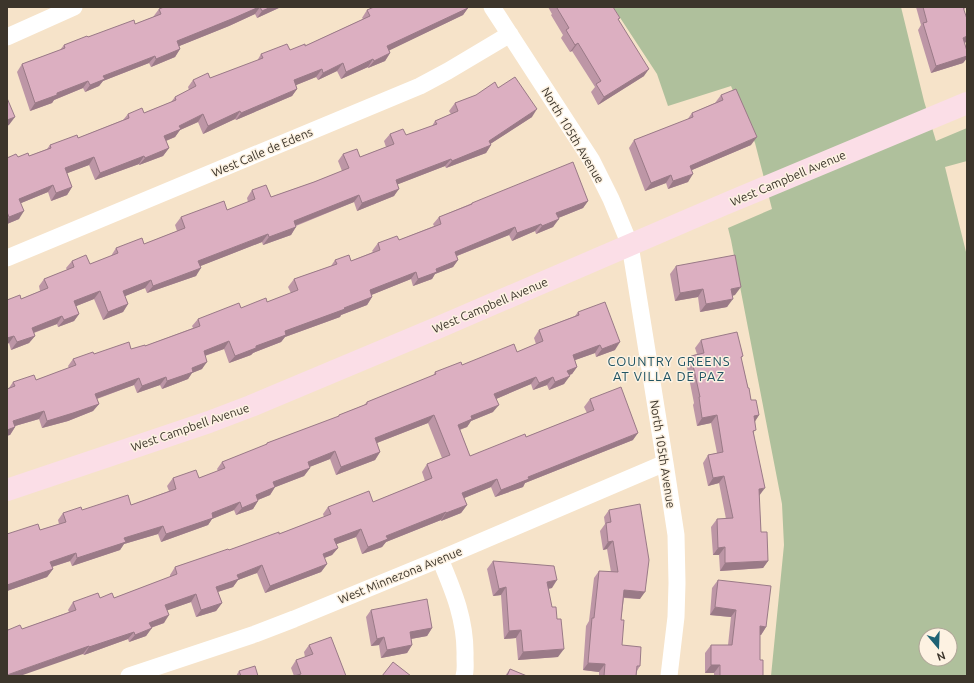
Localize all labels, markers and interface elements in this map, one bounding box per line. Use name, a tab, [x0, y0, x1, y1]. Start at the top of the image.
street label: North 105th Avenue	[539, 85, 607, 185]
street label: West Calle de Edens	[210, 125, 314, 179]
street label: West Campbell Avenue	[728, 148, 848, 208]
street label: West Campbell Avenue	[430, 275, 550, 335]
district label: COUNTRY GREENS AT VILLA DE PAZ	[607, 354, 731, 383]
street label: North 105th Avenue	[648, 399, 678, 509]
street label: West Campbell Avenue	[129, 401, 251, 453]
street label: West Minnezona Avenue	[336, 544, 464, 606]
north arrow	[918, 627, 958, 667]
text: N	[935, 649, 947, 663]

